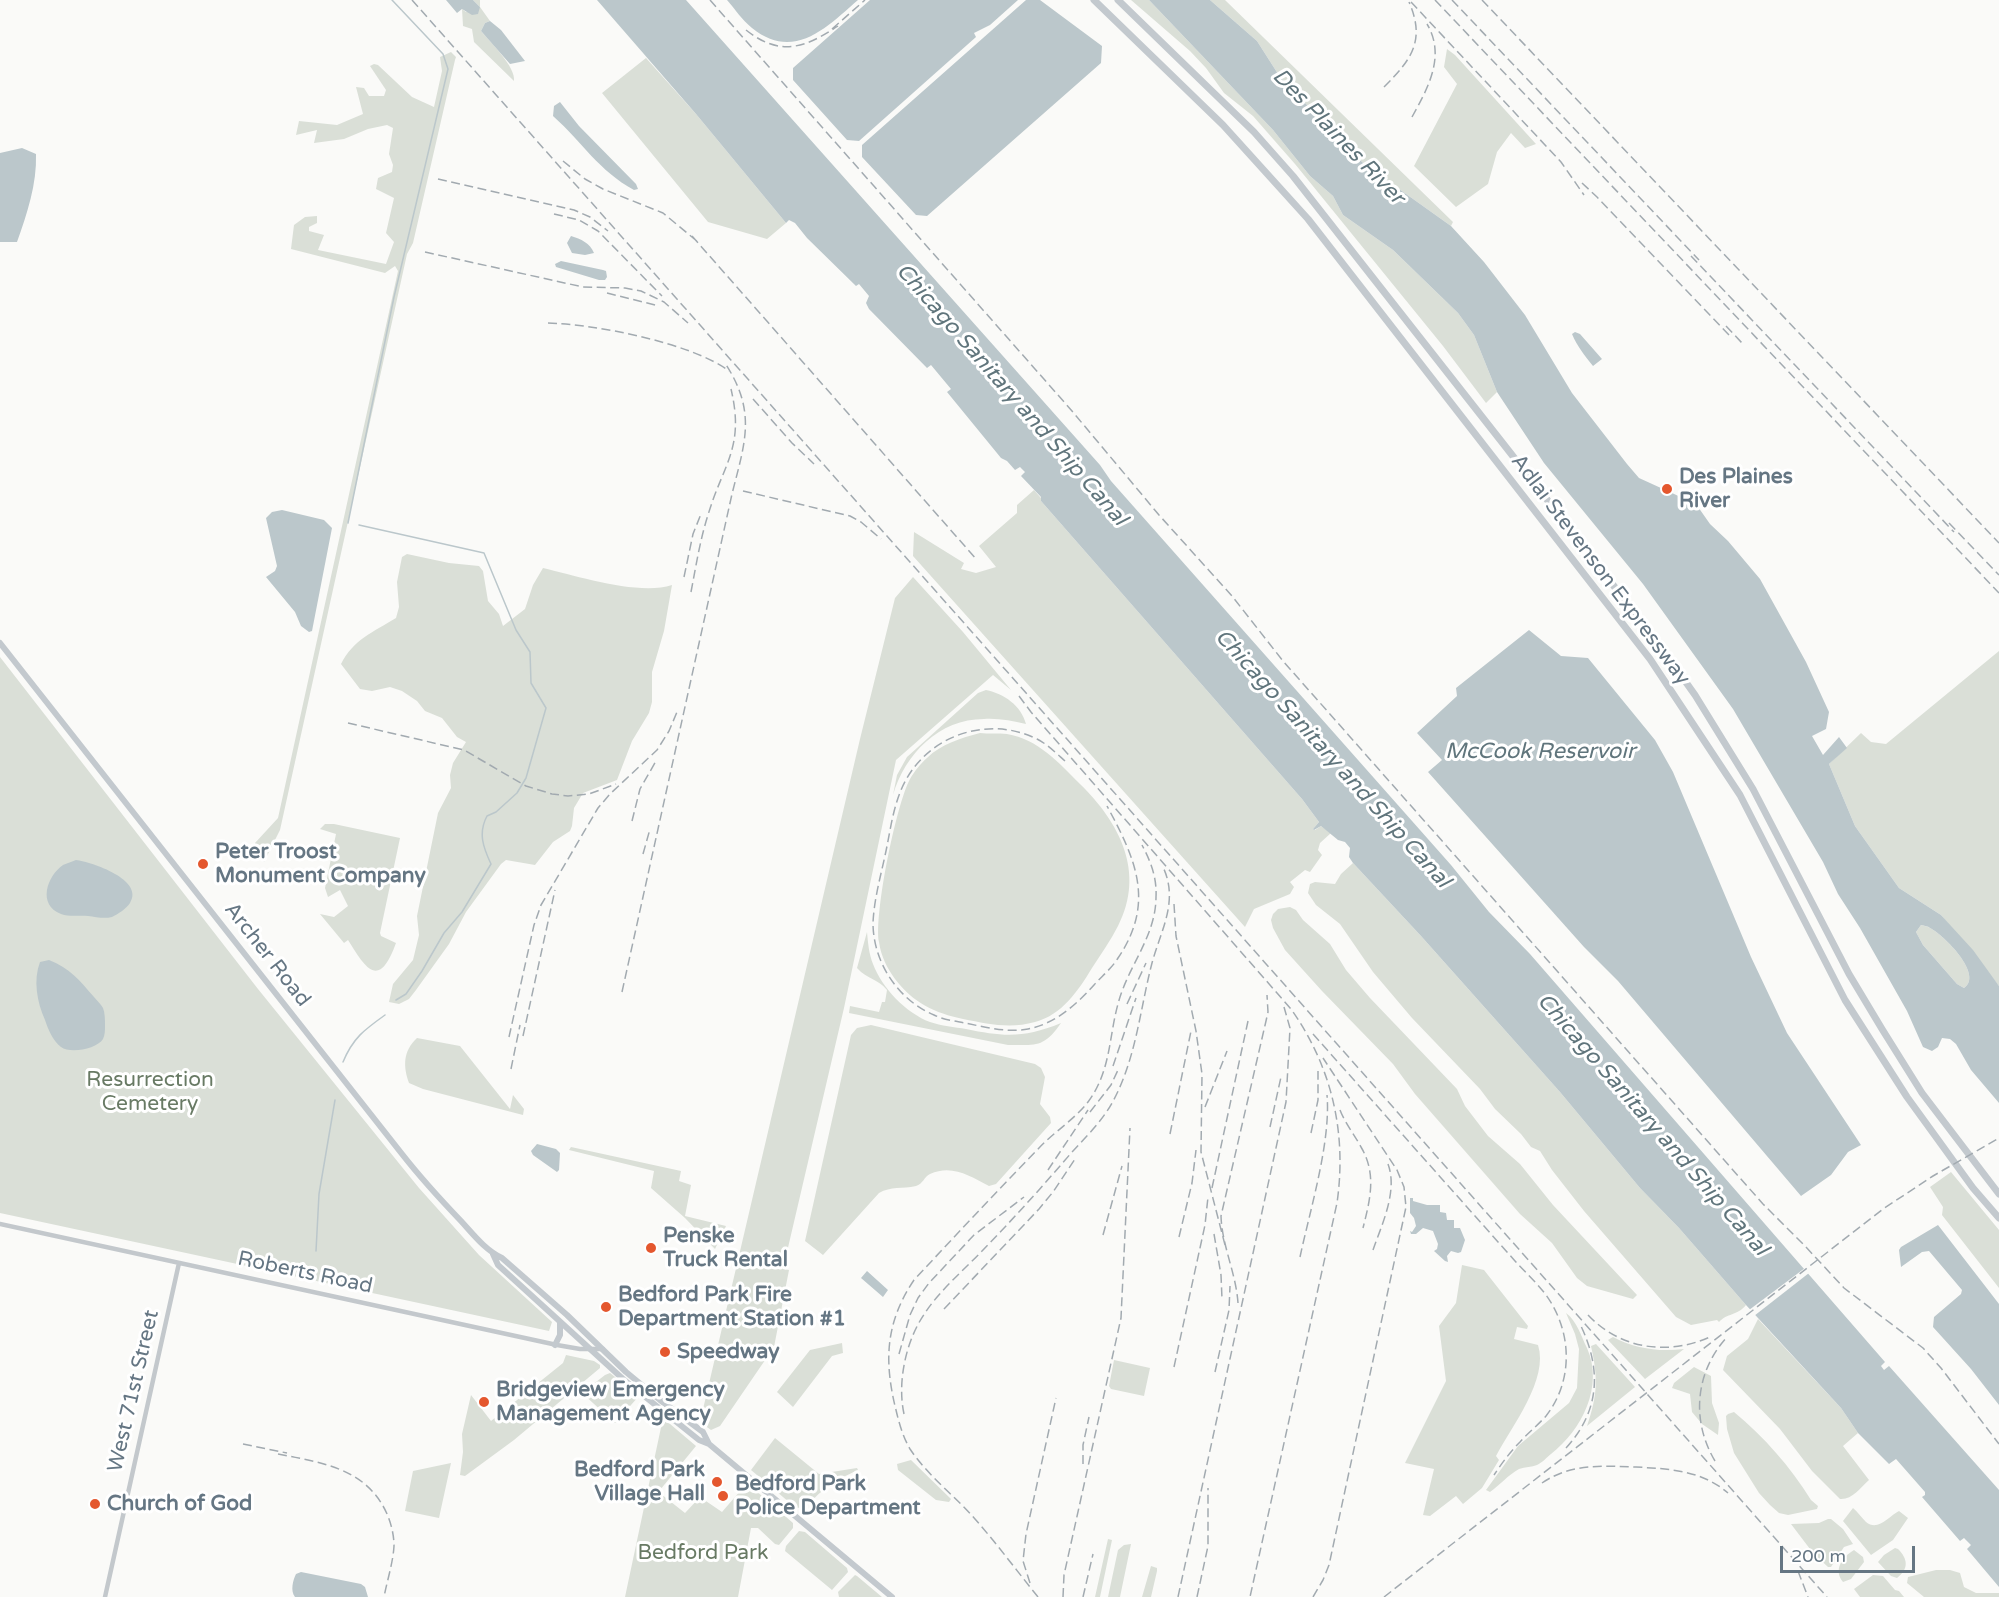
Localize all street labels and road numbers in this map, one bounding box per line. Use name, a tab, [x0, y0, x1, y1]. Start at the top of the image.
street label: Adlai Stevenson Expressway	[1505, 450, 1695, 690]
street label: Archer Road	[218, 898, 316, 1012]
street label: Roberts Road	[235, 1246, 375, 1300]
street label: West 71st Street	[103, 1308, 165, 1474]

